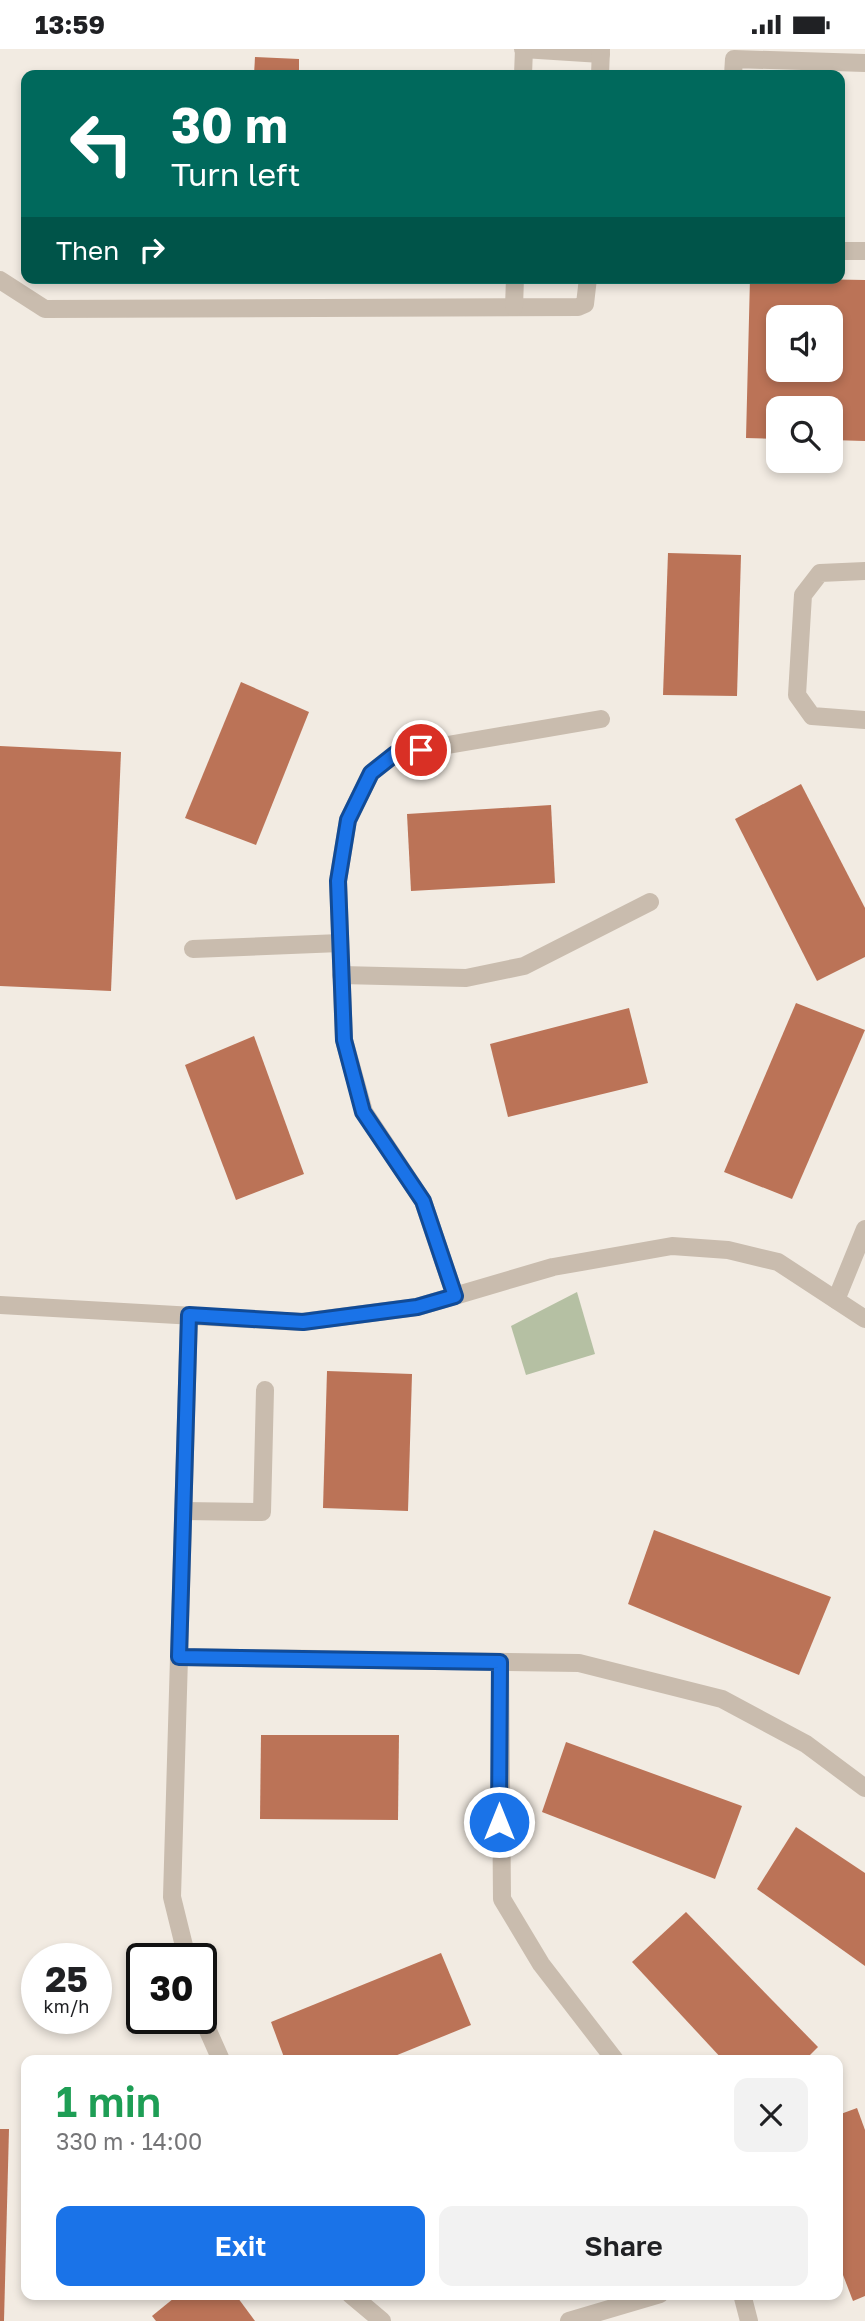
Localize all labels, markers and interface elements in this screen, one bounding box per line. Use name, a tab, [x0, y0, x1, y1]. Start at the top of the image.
text: 13:59	[35, 9, 105, 40]
text: 30 m	[171, 95, 288, 154]
icon: left	[56, 98, 147, 189]
text: Turn left	[171, 155, 300, 193]
icon: right	[133, 231, 171, 269]
text: Then	[56, 235, 119, 266]
map controls	[766, 305, 843, 473]
button: sound	[766, 305, 843, 382]
button: search	[766, 396, 843, 473]
pin	[391, 720, 451, 780]
icon: arrive	[402, 731, 440, 769]
position arrow	[462, 1785, 536, 1859]
speed limit sign: 30	[126, 1943, 217, 2034]
text: 25	[45, 1958, 88, 2000]
text: km/h	[44, 1995, 89, 2017]
text: 1 min	[56, 2076, 161, 2126]
button: close	[734, 2078, 808, 2152]
text: 330 m · 14:00	[56, 2127, 202, 2155]
button: Exit	[56, 2206, 425, 2286]
button: Share	[439, 2206, 808, 2286]

